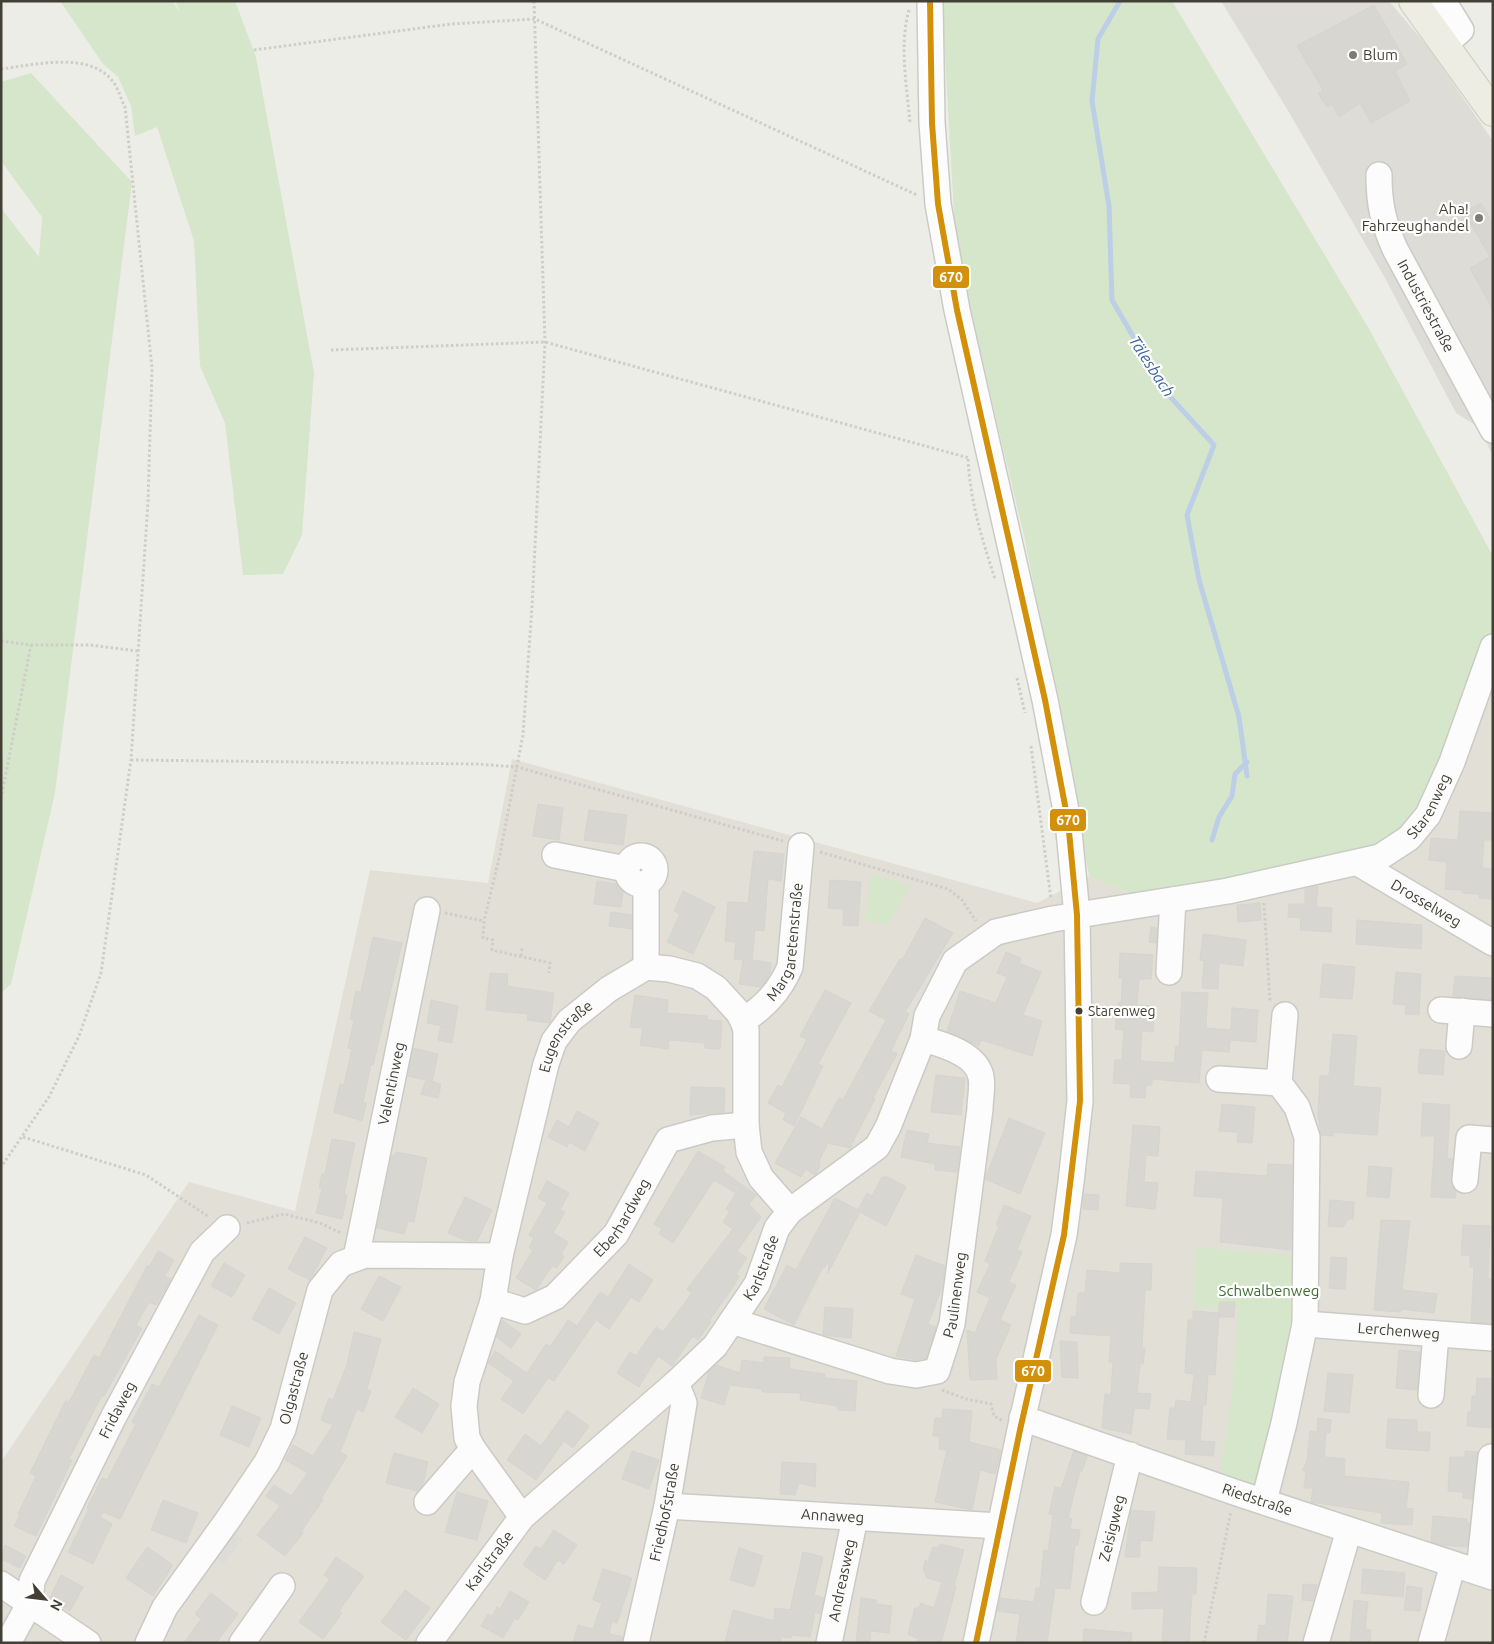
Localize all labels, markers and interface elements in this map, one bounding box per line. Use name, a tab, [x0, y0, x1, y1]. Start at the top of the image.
place label: Blum	[1363, 46, 1398, 63]
marker: Blum	[1347, 49, 1359, 61]
place label: Aha! Fahrzeughandel	[1362, 200, 1469, 234]
marker: Aha! Fahrzeughandel	[1473, 212, 1485, 224]
street label: Industriestraße	[1394, 256, 1458, 355]
line badge: 670	[932, 265, 970, 289]
text: 670	[939, 269, 963, 285]
water label: Tälesbach	[1126, 332, 1178, 400]
street label: Starenweg	[1403, 771, 1454, 842]
line badge: 670	[1049, 808, 1087, 832]
text: 670	[1056, 812, 1080, 828]
street label: Drosselweg	[1388, 875, 1464, 930]
street label: Margaretenstraße	[763, 882, 806, 1004]
street label: Eugenstraße	[535, 997, 596, 1074]
place label: Starenweg	[1088, 1003, 1156, 1019]
marker: Starenweg	[1074, 1006, 1084, 1016]
street label: Valentinweg	[374, 1040, 408, 1127]
street label: Eberhardweg	[590, 1175, 653, 1260]
street label: Karlstraße	[739, 1233, 782, 1304]
street label: Paulinenweg	[939, 1251, 969, 1340]
park label: Schwalbenweg	[1219, 1282, 1319, 1299]
street label: Lerchenweg	[1357, 1319, 1441, 1342]
street label: Olgastraße	[276, 1350, 311, 1427]
line badge: 670	[1014, 1359, 1052, 1383]
text: 670	[1021, 1363, 1045, 1379]
street label: Fridaweg	[95, 1378, 139, 1441]
street label: Friedhofstraße	[646, 1461, 682, 1563]
street label: Riedstraße	[1220, 1479, 1295, 1519]
street label: Zeisigweg	[1095, 1493, 1128, 1563]
street label: Annaweg	[801, 1505, 865, 1526]
street label: Karlstraße	[462, 1528, 517, 1594]
street label: Andreasweg	[825, 1537, 858, 1623]
north arrow	[20, 1574, 70, 1624]
text: N	[47, 1597, 66, 1613]

